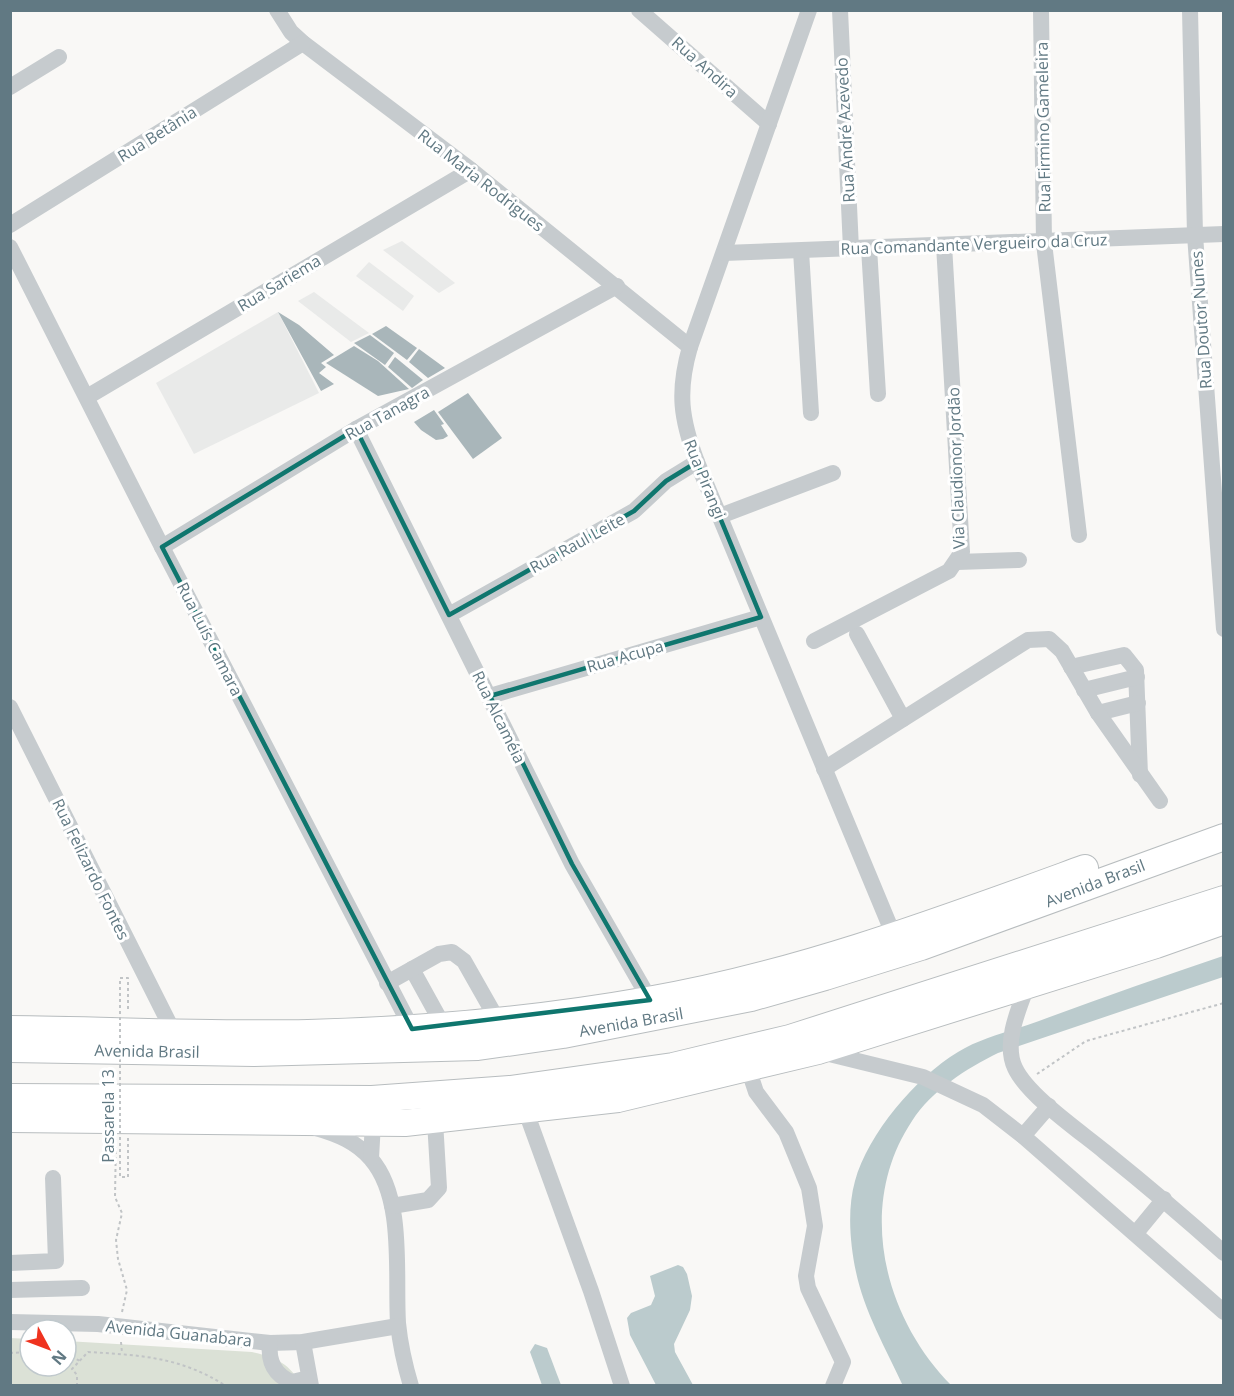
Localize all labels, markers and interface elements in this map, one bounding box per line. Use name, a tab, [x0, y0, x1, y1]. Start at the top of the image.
street label: Rua Andira	[667, 31, 743, 103]
street label: Rua Firmino Gameleira	[1031, 41, 1055, 213]
street label: Rua André Azevedo	[830, 57, 860, 203]
street label: Rua Betânia	[113, 101, 201, 167]
street label: Rua Maria Rodrigues	[413, 124, 549, 236]
street label: Rua Comandante Vergueiro da Cruz	[840, 228, 1108, 260]
street label: Rua Sariema	[233, 249, 325, 317]
street label: Rua Doutor Nunes	[1185, 250, 1217, 390]
street label: Rua Tanagra	[341, 381, 433, 445]
street label: Via Claudionor Jordão	[942, 387, 970, 549]
street label: Rua Pirangi	[679, 436, 731, 522]
street label: Rua Raul Leite	[525, 508, 629, 578]
street label: Rua Luís Camara	[172, 578, 248, 700]
street label: Rua Acupa	[584, 635, 666, 677]
street label: Rua Alcaméia	[467, 667, 531, 767]
street label: Rua Felizardo Fontes	[47, 795, 135, 943]
street label: Avenida Brasil	[1042, 854, 1148, 912]
street label: Avenida Brasil	[577, 1002, 685, 1042]
street label: Avenida Brasil	[94, 1039, 200, 1063]
street label: Passarela 13	[97, 1069, 119, 1163]
street label: Avenida Guanabara	[105, 1314, 253, 1352]
north arrow	[18, 1318, 78, 1378]
text: N	[47, 1346, 72, 1370]

